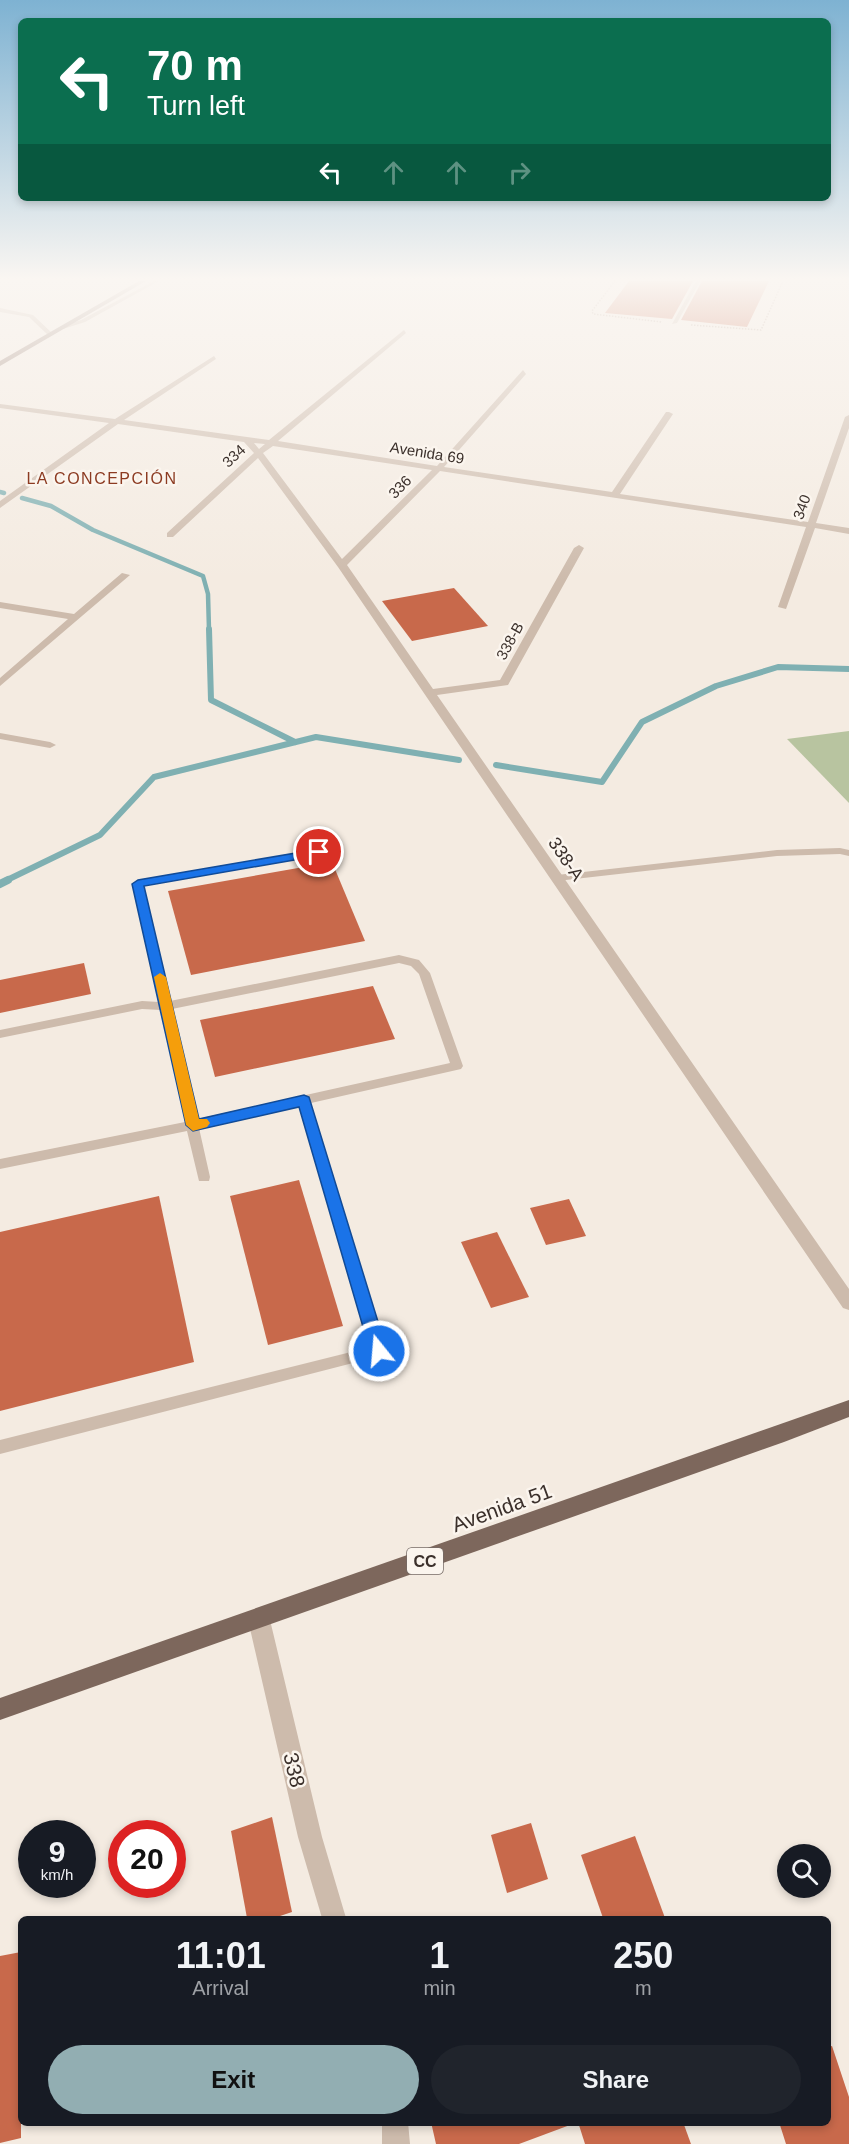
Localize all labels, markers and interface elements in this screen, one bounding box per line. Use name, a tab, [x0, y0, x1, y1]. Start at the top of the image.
icon: left	[48, 42, 126, 120]
text: 70 m	[147, 42, 243, 89]
text: Turn left	[147, 91, 245, 121]
icon: left	[314, 156, 347, 189]
icon: ahead	[377, 156, 410, 189]
icon: ahead	[440, 156, 473, 189]
icon: right	[503, 156, 536, 189]
street label: Avenida 69	[389, 438, 465, 467]
street label: 334	[219, 441, 249, 470]
district label: LA CONCEPCIÓN	[26, 469, 178, 487]
street label: 336	[385, 472, 415, 502]
street label: 340	[789, 492, 814, 521]
street label: 338-B	[492, 619, 527, 662]
pin	[293, 826, 344, 877]
street label: 338-A	[544, 833, 588, 885]
icon: arrive	[302, 835, 335, 868]
position arrow	[347, 1319, 411, 1383]
street label: Avenida 51	[449, 1479, 555, 1536]
road number: CC	[407, 1548, 443, 1574]
street label: 338	[279, 1750, 310, 1790]
speed limit sign: 20	[108, 1820, 186, 1898]
text: 9	[49, 1835, 65, 1868]
map controls	[777, 1844, 831, 1898]
button: search	[777, 1844, 831, 1898]
text: km/h	[41, 1866, 73, 1883]
text: 11:01	[176, 1935, 266, 1976]
text: 1	[429, 1935, 450, 1976]
text: 250	[613, 1935, 673, 1976]
text: Arrival	[192, 1977, 249, 1999]
text: min	[423, 1977, 456, 1999]
text: m	[635, 1977, 652, 1999]
button: Exit	[48, 2045, 419, 2114]
button: Share	[431, 2045, 801, 2114]

